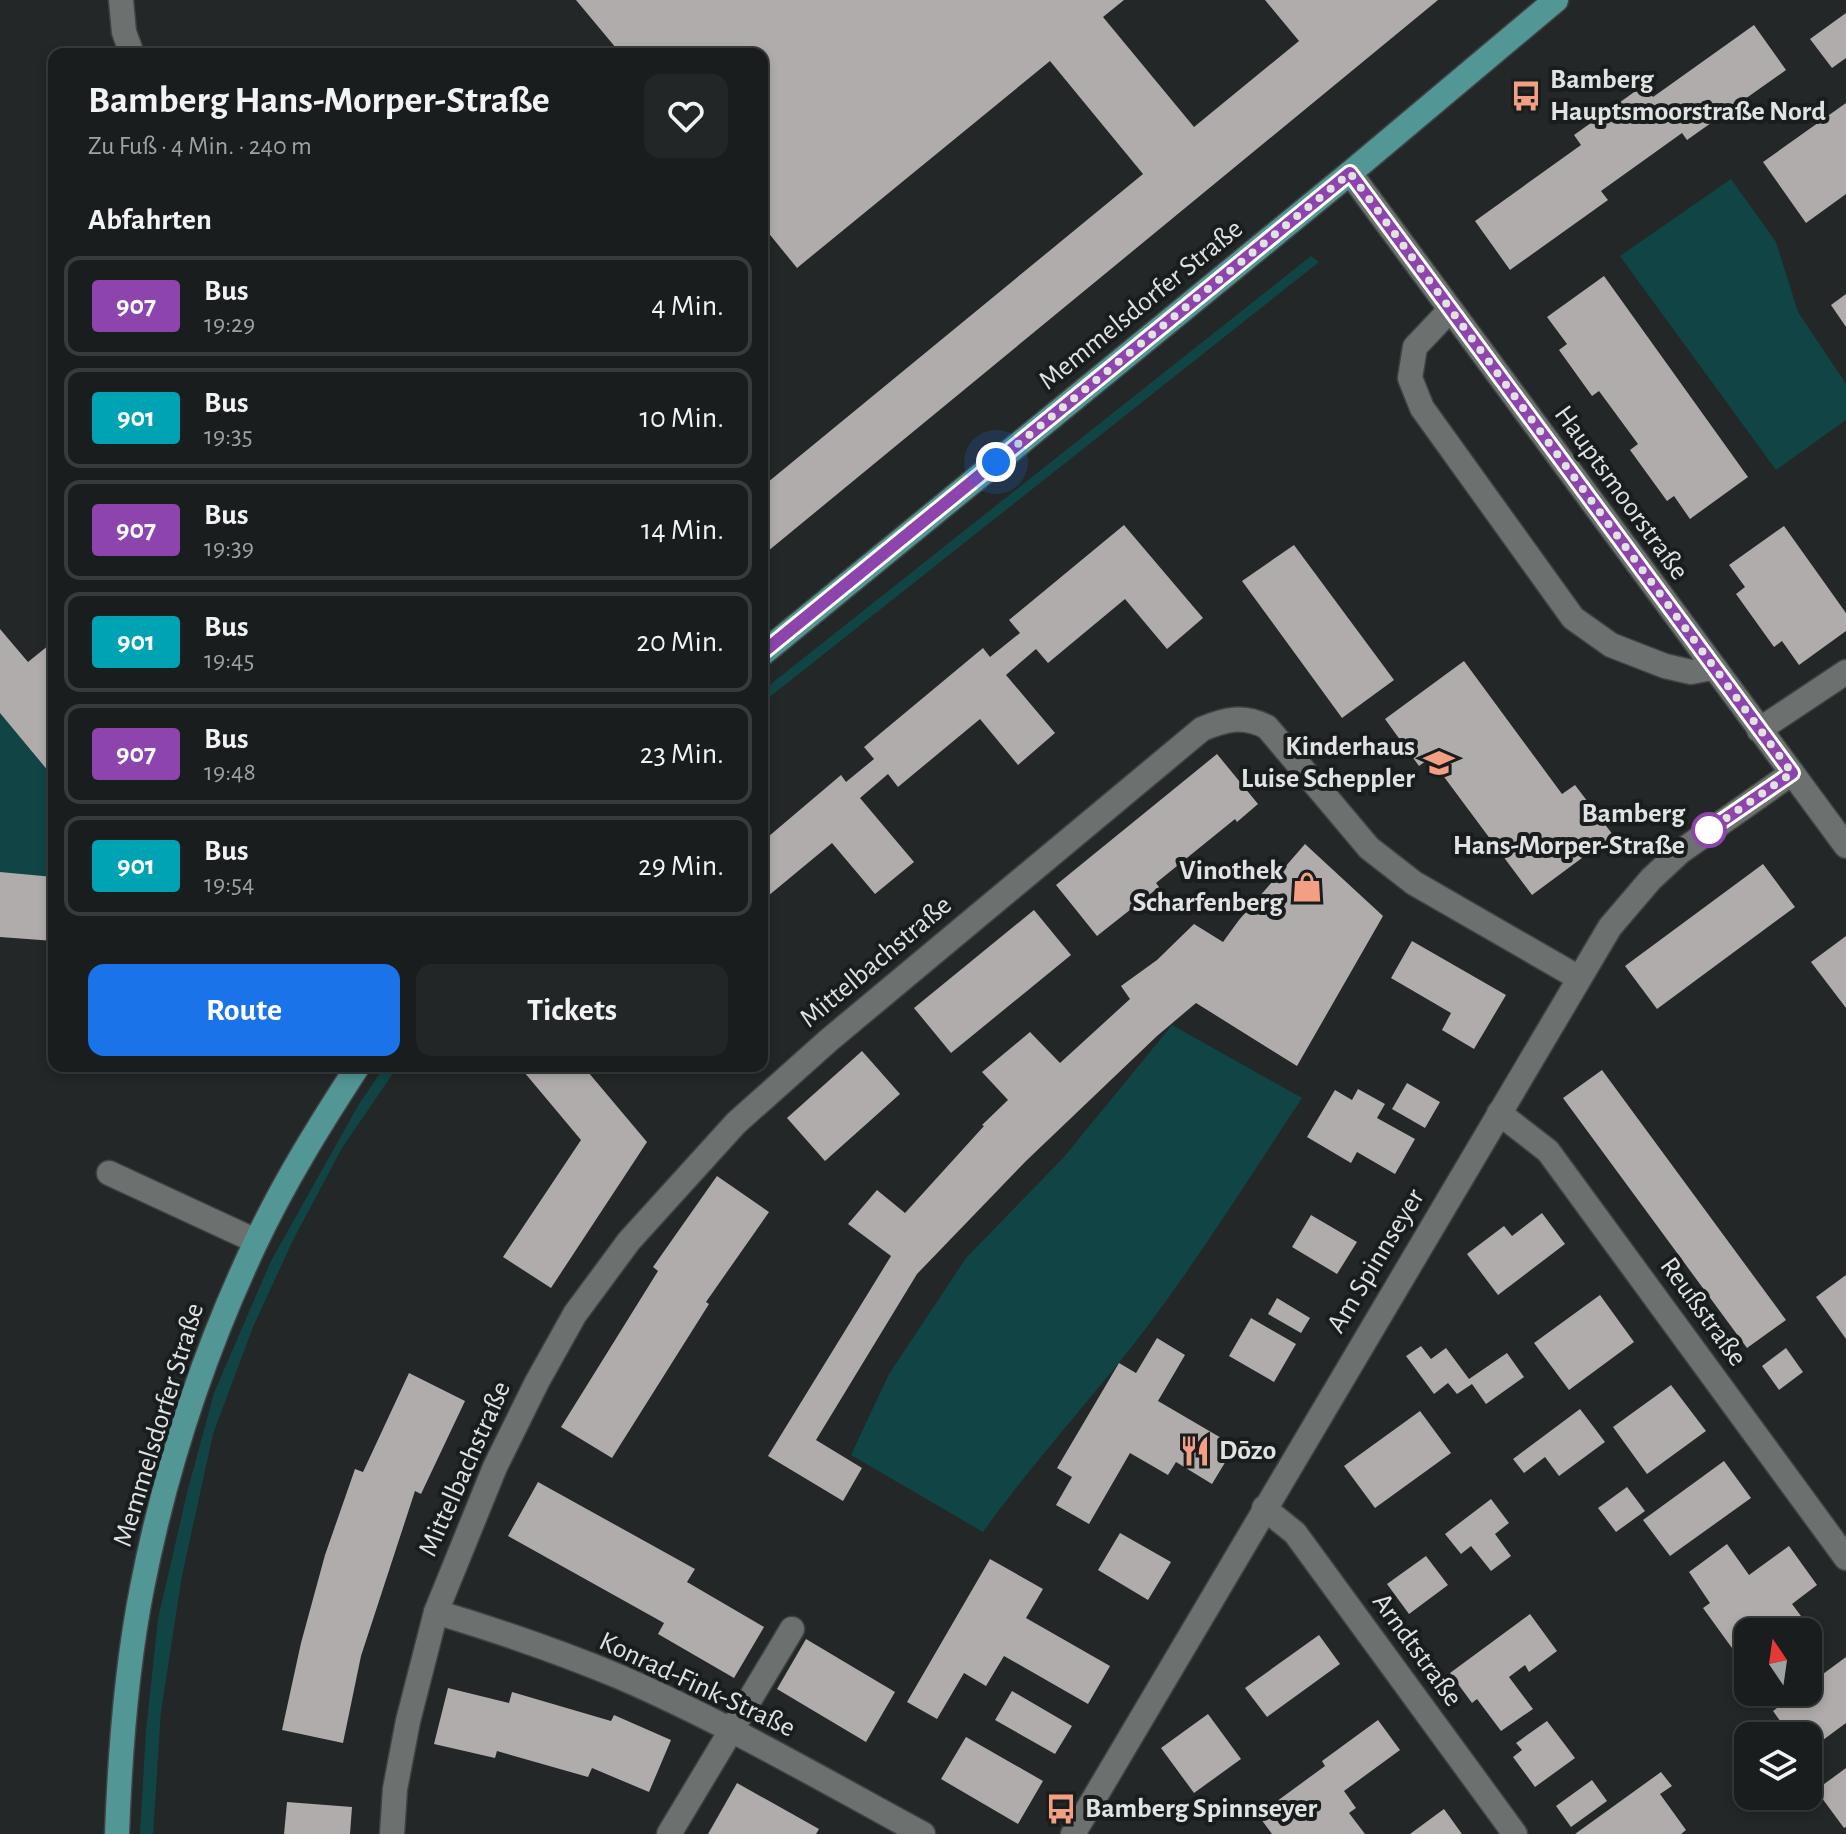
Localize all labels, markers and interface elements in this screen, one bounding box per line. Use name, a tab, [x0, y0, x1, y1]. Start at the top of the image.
place label: Bamberg Hauptsmoorstraße Nord	[1550, 66, 1826, 126]
button: heart	[644, 74, 728, 158]
bus stop icon: Bamberg Hauptsmoorstraße Nord	[1509, 79, 1543, 113]
text: Bamberg Hans-Morper-Straße	[88, 82, 550, 120]
text: Zu Fuß · 4 Min. · 240 m	[88, 133, 312, 159]
text: Abfahrten	[88, 205, 212, 235]
street label: Memmelsdorfer Straße	[1034, 215, 1248, 395]
text: Bus	[204, 276, 249, 306]
text: 4 Min.	[651, 291, 724, 321]
text: 907	[116, 292, 156, 320]
text: 19:29	[204, 311, 255, 337]
text: Bus	[204, 388, 249, 418]
street label: Hauptsmoorstraße	[1549, 401, 1693, 585]
text: 10 Min.	[640, 403, 724, 433]
text: 901	[117, 404, 155, 432]
text: 19:35	[204, 423, 253, 449]
your location	[976, 442, 1016, 482]
text: Bus	[204, 500, 249, 530]
text: 14 Min.	[641, 515, 724, 545]
text: 907	[116, 516, 156, 544]
text: 19:39	[204, 535, 254, 561]
text: Bus	[204, 612, 249, 642]
text: 20 Min.	[636, 627, 724, 657]
text: 901	[117, 628, 155, 656]
text: 19:45	[204, 647, 255, 673]
text: Bus	[204, 724, 249, 754]
place label: Kinderhaus Luise Scheppler	[1241, 733, 1415, 793]
text: 23 Min.	[640, 739, 724, 769]
text: 907	[116, 740, 156, 768]
school or university icon: Kinderhaus Luise Scheppler	[1422, 746, 1456, 780]
text: 19:48	[204, 759, 256, 785]
place label: Bamberg Hans-Morper-Straße	[1453, 800, 1686, 860]
marker: Bamberg Hans-Morper-Straße	[1692, 813, 1726, 847]
text: Bus	[204, 836, 249, 866]
text: 29 Min.	[638, 851, 724, 881]
text: 901	[117, 852, 155, 880]
place label: Vinothek Scharfenberg	[1132, 857, 1284, 917]
shop icon: Vinothek Scharfenberg	[1290, 870, 1324, 904]
text: 19:54	[204, 871, 255, 897]
street label: Mittelbachstraße	[795, 891, 957, 1033]
button: Route	[88, 964, 400, 1056]
button: Tickets	[416, 964, 728, 1056]
street label: Am Spinnseyer	[1322, 1184, 1430, 1338]
street label: Reußstraße	[1654, 1253, 1752, 1371]
street label: Memmelsdorfer Straße	[109, 1300, 209, 1550]
street label: Mittelbachstraße	[414, 1377, 516, 1561]
restaurant icon: Dōzo	[1178, 1434, 1212, 1468]
place label: Dōzo	[1219, 1437, 1276, 1465]
street label: Arndtstraße	[1367, 1588, 1467, 1712]
north arrow	[1734, 1618, 1822, 1706]
map controls	[1734, 1618, 1822, 1810]
street label: Konrad-Fink-Straße	[595, 1627, 799, 1743]
button: layers	[1734, 1722, 1822, 1810]
bus stop icon: Bamberg Spinnseyer	[1044, 1792, 1078, 1826]
place label: Bamberg Spinnseyer	[1085, 1795, 1317, 1823]

